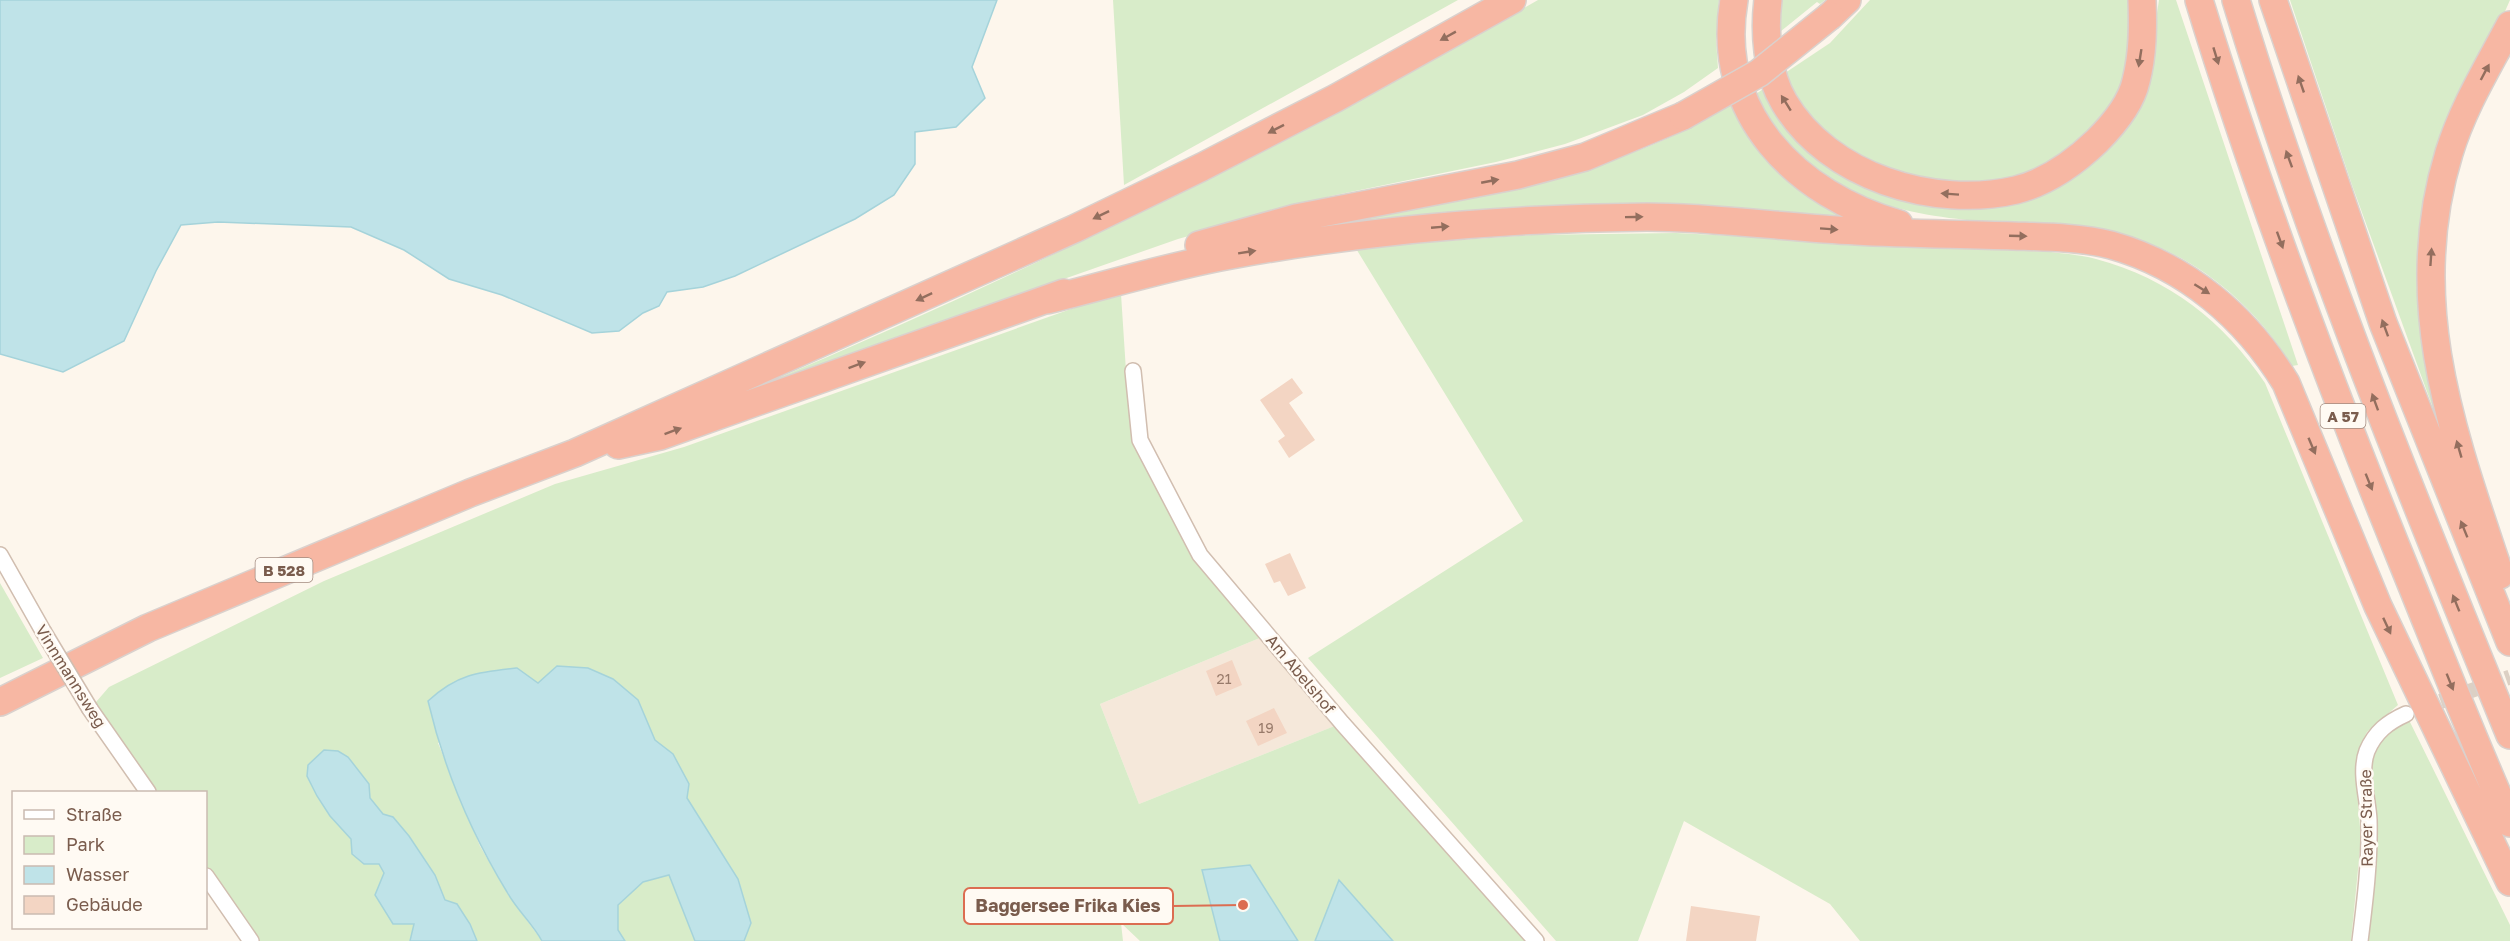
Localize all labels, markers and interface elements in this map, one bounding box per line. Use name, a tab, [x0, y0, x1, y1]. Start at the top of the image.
one-way arrow	[1439, 31, 1456, 41]
one-way arrow	[2212, 47, 2221, 65]
one-way arrow	[2135, 49, 2144, 68]
one-way arrow	[2480, 63, 2490, 80]
one-way arrow	[2295, 75, 2305, 93]
one-way arrow	[1781, 95, 1792, 111]
one-way arrow	[1267, 124, 1284, 134]
one-way arrow	[2283, 150, 2293, 168]
one-way arrow	[1480, 176, 1499, 185]
one-way arrow	[1941, 189, 1960, 199]
one-way arrow	[1093, 211, 1110, 220]
one-way arrow	[1625, 213, 1644, 222]
one-way arrow	[1430, 222, 1449, 231]
one-way arrow	[1820, 225, 1839, 234]
one-way arrow	[2009, 231, 2028, 241]
one-way arrow	[2276, 231, 2286, 249]
one-way arrow	[1237, 248, 1256, 257]
one-way arrow	[2427, 248, 2436, 267]
one-way arrow	[2194, 284, 2210, 295]
one-way arrow	[915, 292, 933, 302]
one-way arrow	[2380, 319, 2389, 337]
one-way arrow	[848, 359, 866, 369]
one-way arrow	[2370, 393, 2380, 411]
road number: A 57	[2320, 404, 2366, 428]
one-way arrow	[665, 426, 683, 436]
one-way arrow	[2307, 437, 2317, 455]
one-way arrow	[2454, 440, 2463, 458]
one-way arrow	[2365, 473, 2374, 491]
one-way arrow	[2459, 520, 2468, 538]
road number: B 528	[256, 558, 312, 582]
one-way arrow	[2451, 593, 2461, 611]
one-way arrow	[2383, 617, 2392, 634]
street label: Vinnmannsweg	[31, 621, 111, 731]
street label: Am Abelshof	[1262, 630, 1340, 718]
house number: 21	[1217, 670, 1232, 687]
one-way arrow	[2446, 673, 2455, 691]
house number: 19	[1258, 719, 1274, 736]
street label: Rayer Straße	[2355, 769, 2377, 867]
legend	[12, 791, 207, 929]
text: Straße	[66, 803, 122, 825]
text: Park	[66, 833, 105, 855]
text: Wasser	[66, 863, 129, 885]
callout: Baggersee Frika Kies	[964, 888, 1173, 924]
text: Gebäude	[66, 893, 143, 915]
text: Baggersee Frika Kies	[975, 894, 1161, 916]

